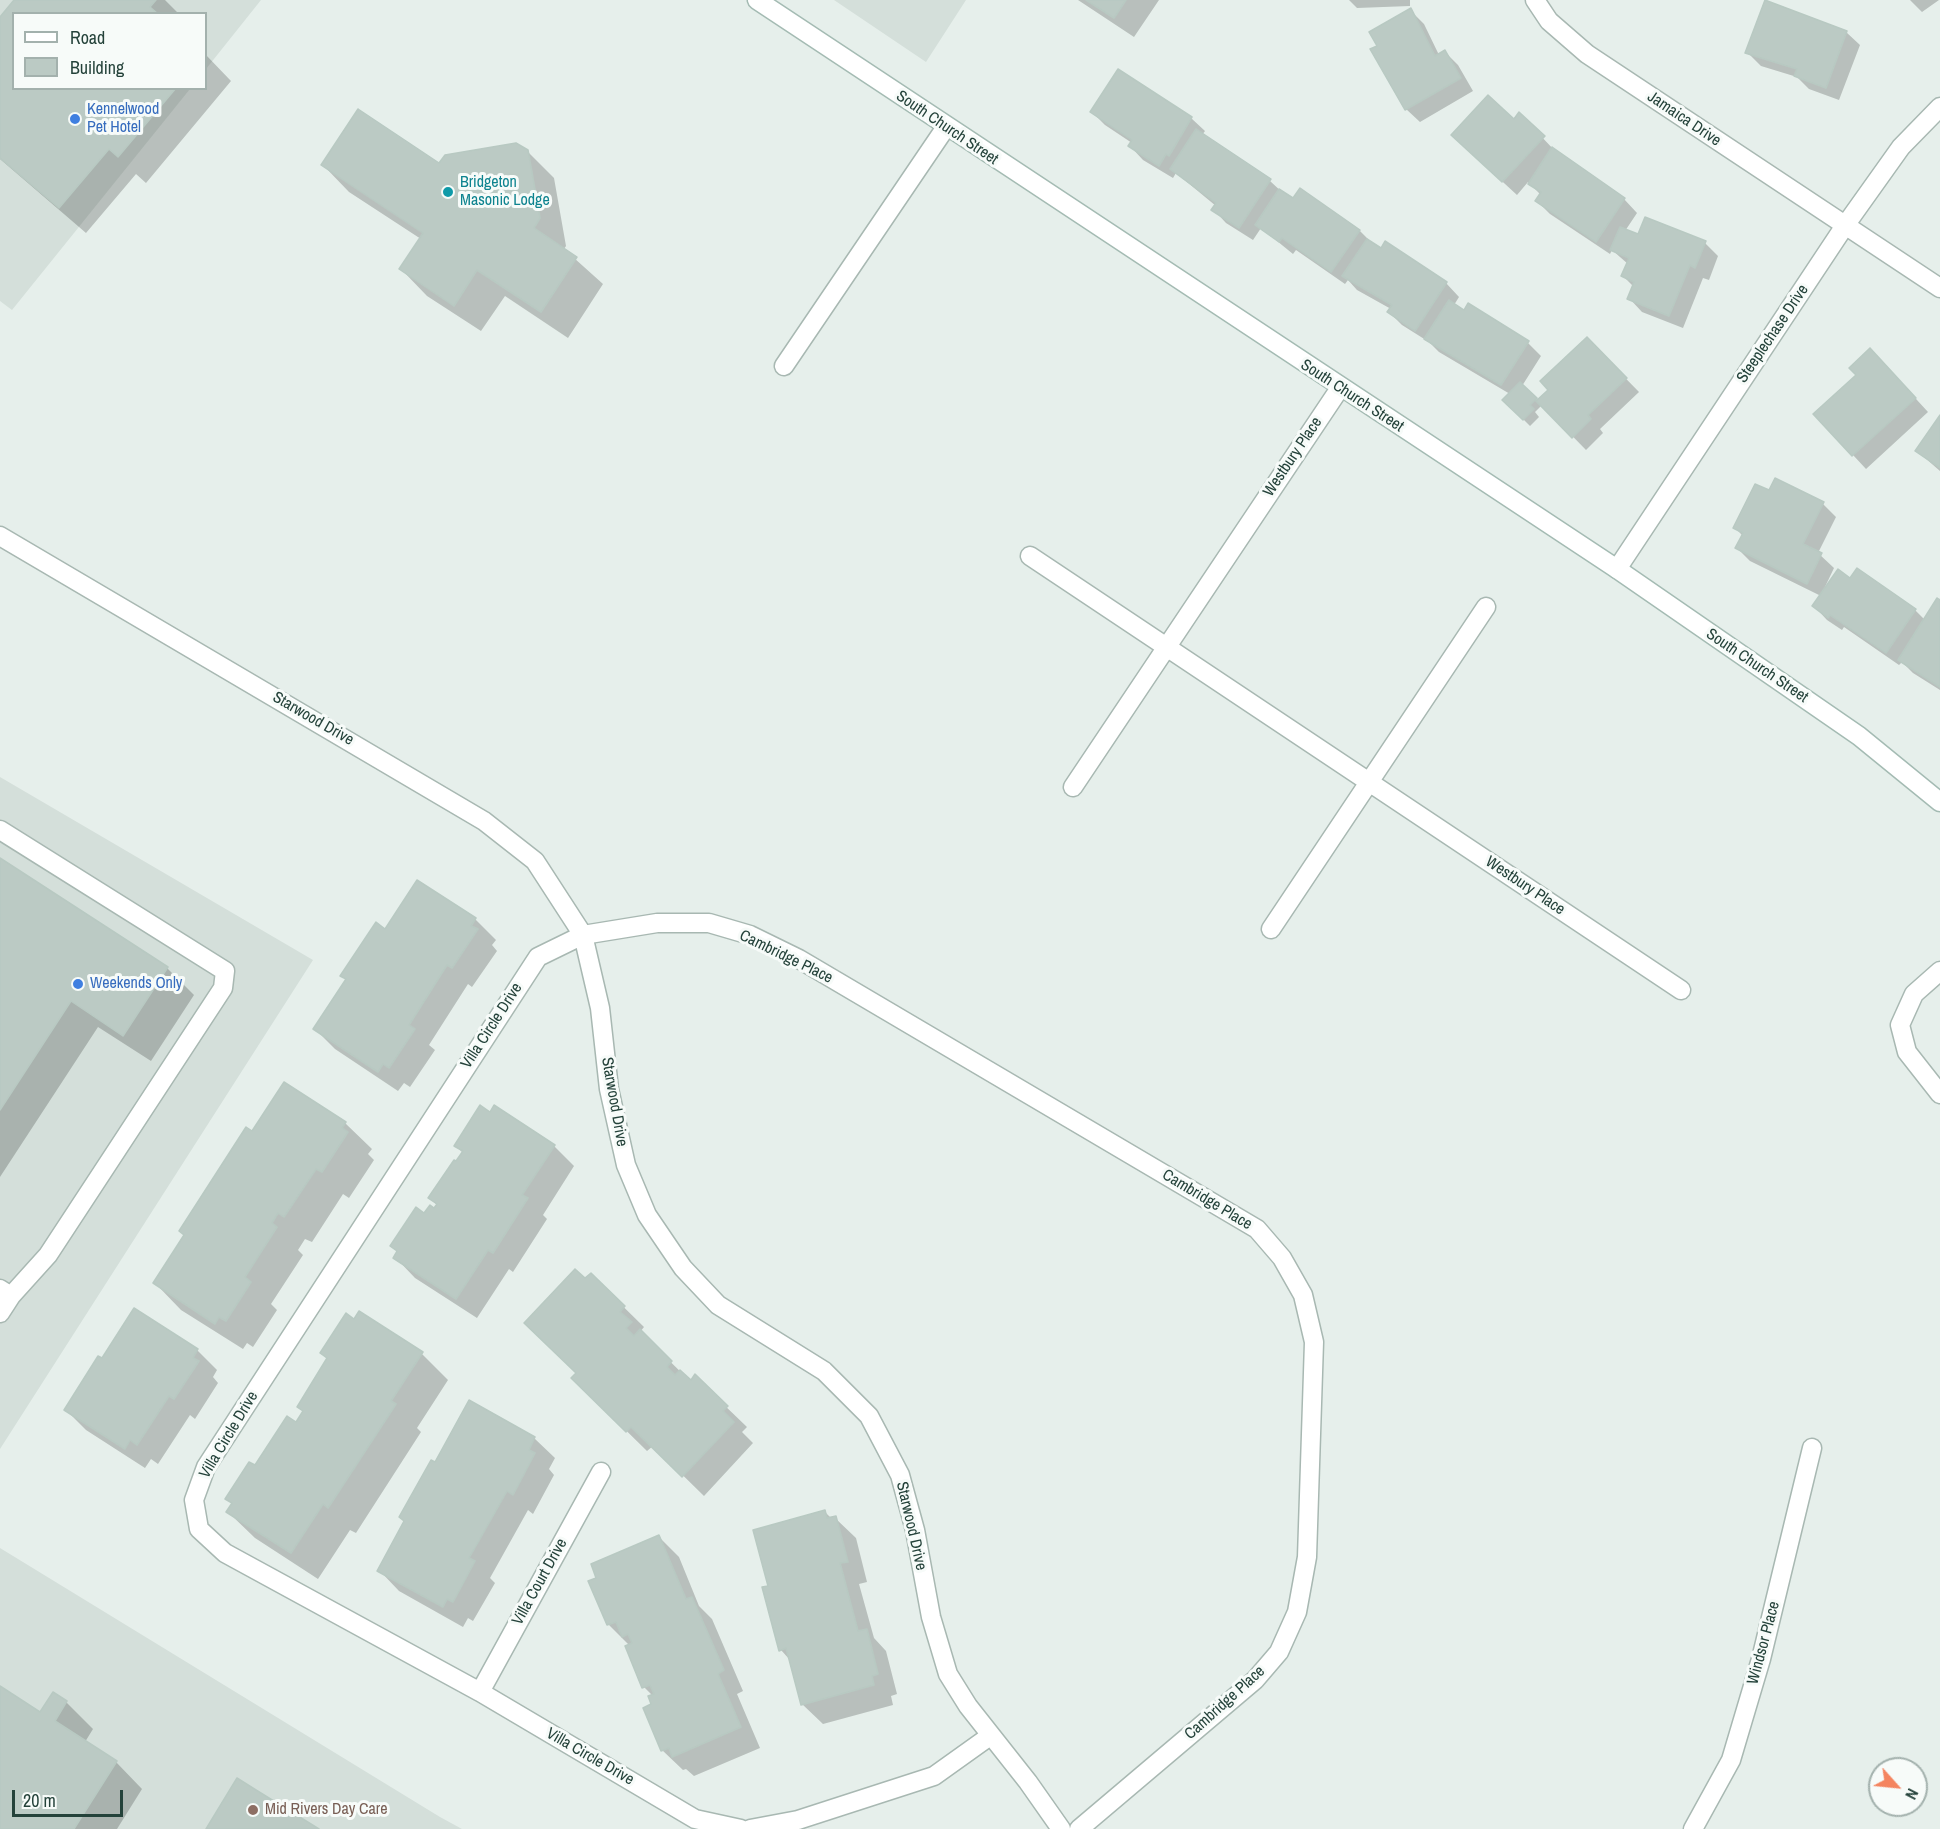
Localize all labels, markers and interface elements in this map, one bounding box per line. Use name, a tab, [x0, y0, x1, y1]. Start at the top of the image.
legend	[12, 12, 207, 90]
text: Road	[70, 25, 105, 50]
text: Building	[70, 55, 124, 80]
street label: South Church Street	[892, 87, 1002, 169]
street label: Jamaica Drive	[1644, 87, 1724, 151]
place label: Kennelwood Pet Hotel	[87, 100, 159, 138]
marker: Kennelwood Pet Hotel	[68, 112, 82, 126]
place label: Bridgeton Masonic Lodge	[460, 173, 550, 211]
marker: Bridgeton Masonic Lodge	[441, 185, 455, 199]
street label: Steeplechase Drive	[1733, 281, 1813, 387]
street label: South Church Street	[1297, 356, 1407, 436]
street label: Westbury Place	[1259, 414, 1327, 500]
street label: South Church Street	[1702, 625, 1812, 707]
street label: Starwood Drive	[269, 688, 357, 750]
street label: Westbury Place	[1482, 852, 1568, 920]
street label: Cambridge Place	[736, 926, 836, 988]
place label: Weekends Only	[90, 974, 182, 994]
marker: Weekends Only	[71, 977, 85, 991]
street label: Villa Circle Drive	[457, 980, 527, 1072]
street label: Starwood Drive	[597, 1056, 631, 1148]
street label: Cambridge Place	[1159, 1166, 1255, 1234]
street label: Villa Circle Drive	[195, 1388, 263, 1482]
street label: Starwood Drive	[891, 1480, 931, 1572]
street label: Villa Court Drive	[508, 1535, 572, 1629]
street label: Windsor Place	[1744, 1599, 1784, 1687]
street label: Cambridge Place	[1181, 1662, 1269, 1744]
street label: Villa Circle Drive	[543, 1724, 637, 1790]
north arrow	[1868, 1757, 1928, 1817]
scale bar	[15, 1778, 126, 1816]
text: N	[1900, 1785, 1924, 1803]
text: 20 m	[23, 1788, 56, 1813]
place label: Mid Rivers Day Care	[265, 1800, 387, 1820]
marker: Mid Rivers Day Care	[246, 1803, 260, 1817]

